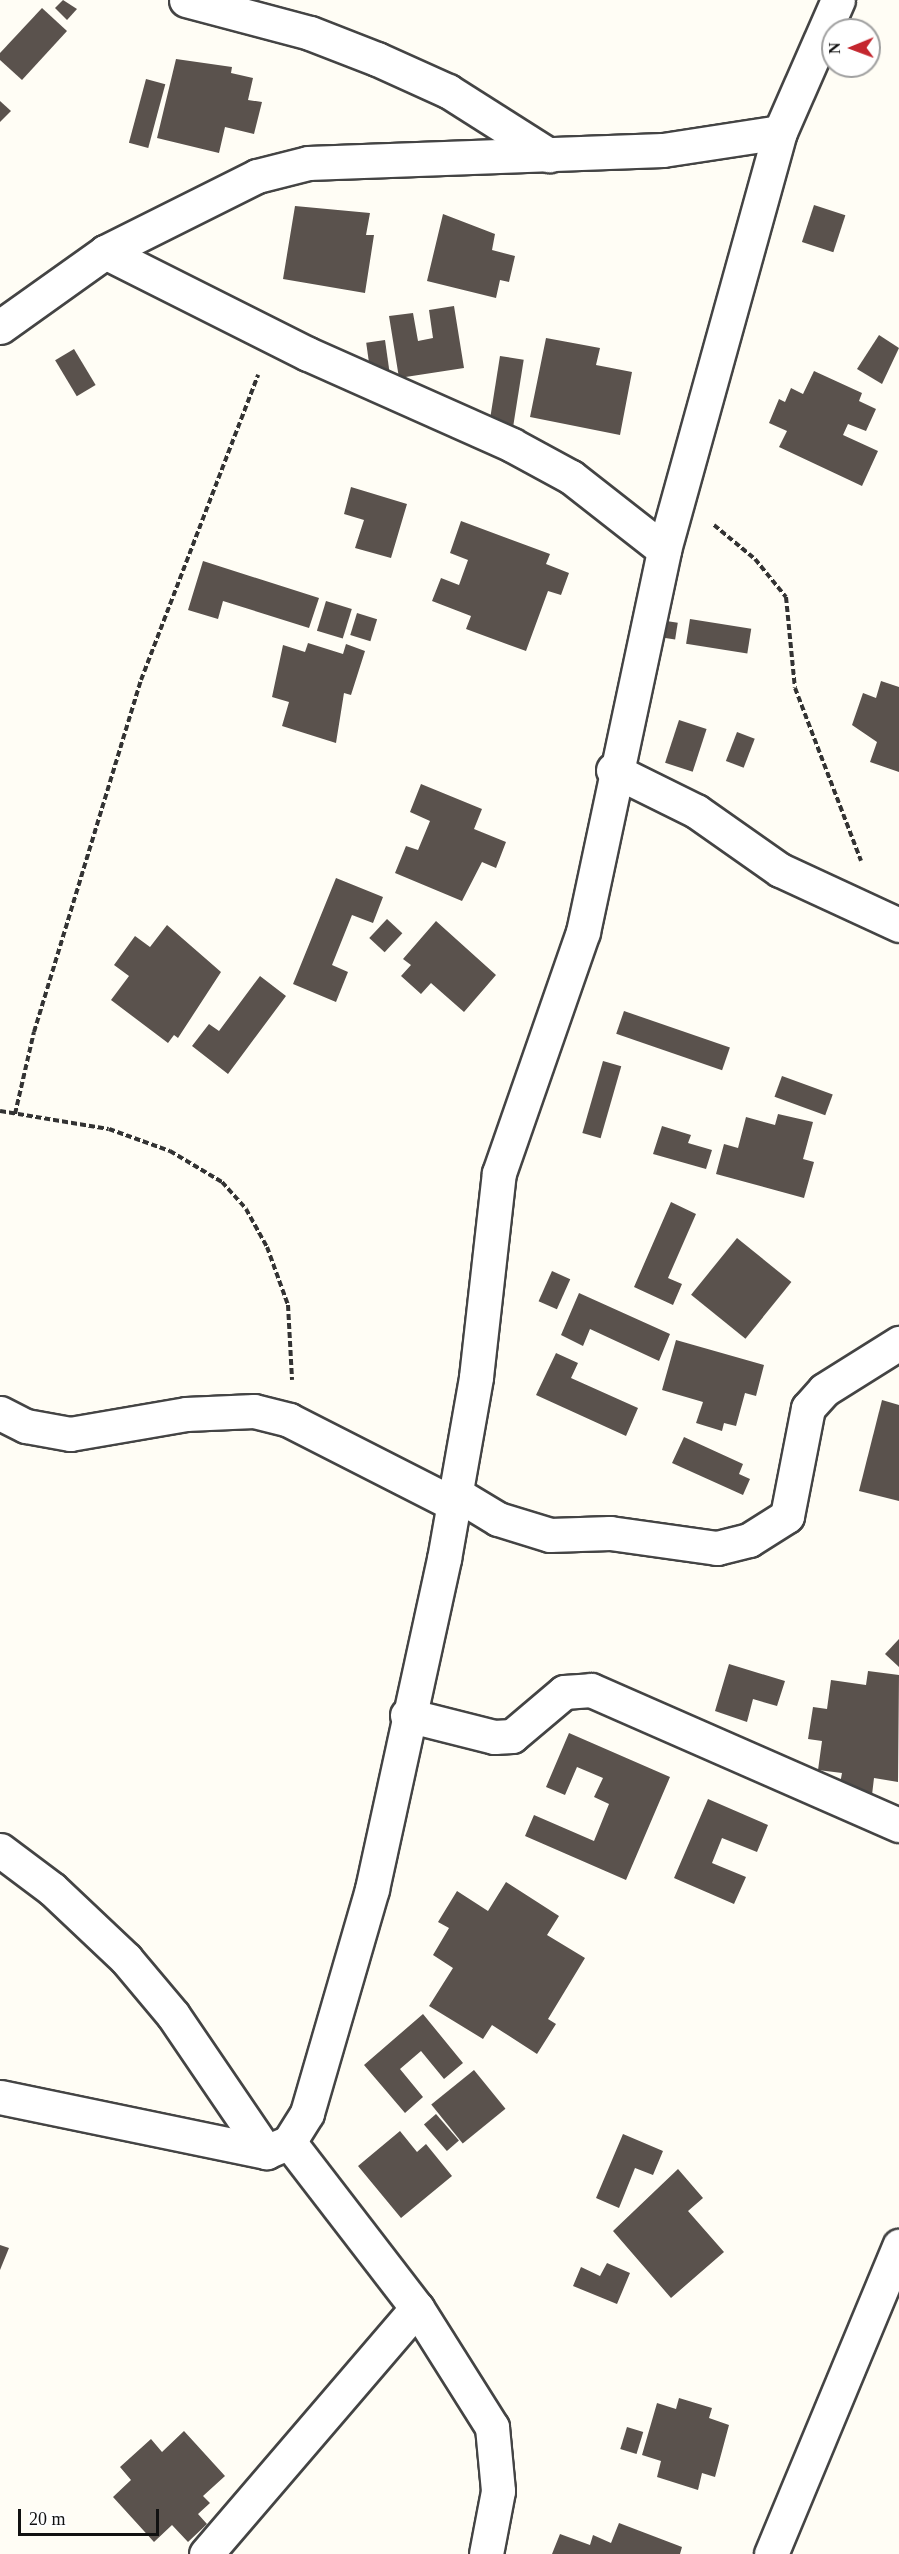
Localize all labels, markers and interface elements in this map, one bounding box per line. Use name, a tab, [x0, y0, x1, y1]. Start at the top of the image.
north arrow	[821, 18, 881, 78]
text: N	[826, 42, 843, 54]
scale bar	[21, 2497, 162, 2535]
text: 20 m	[29, 2509, 66, 2529]

